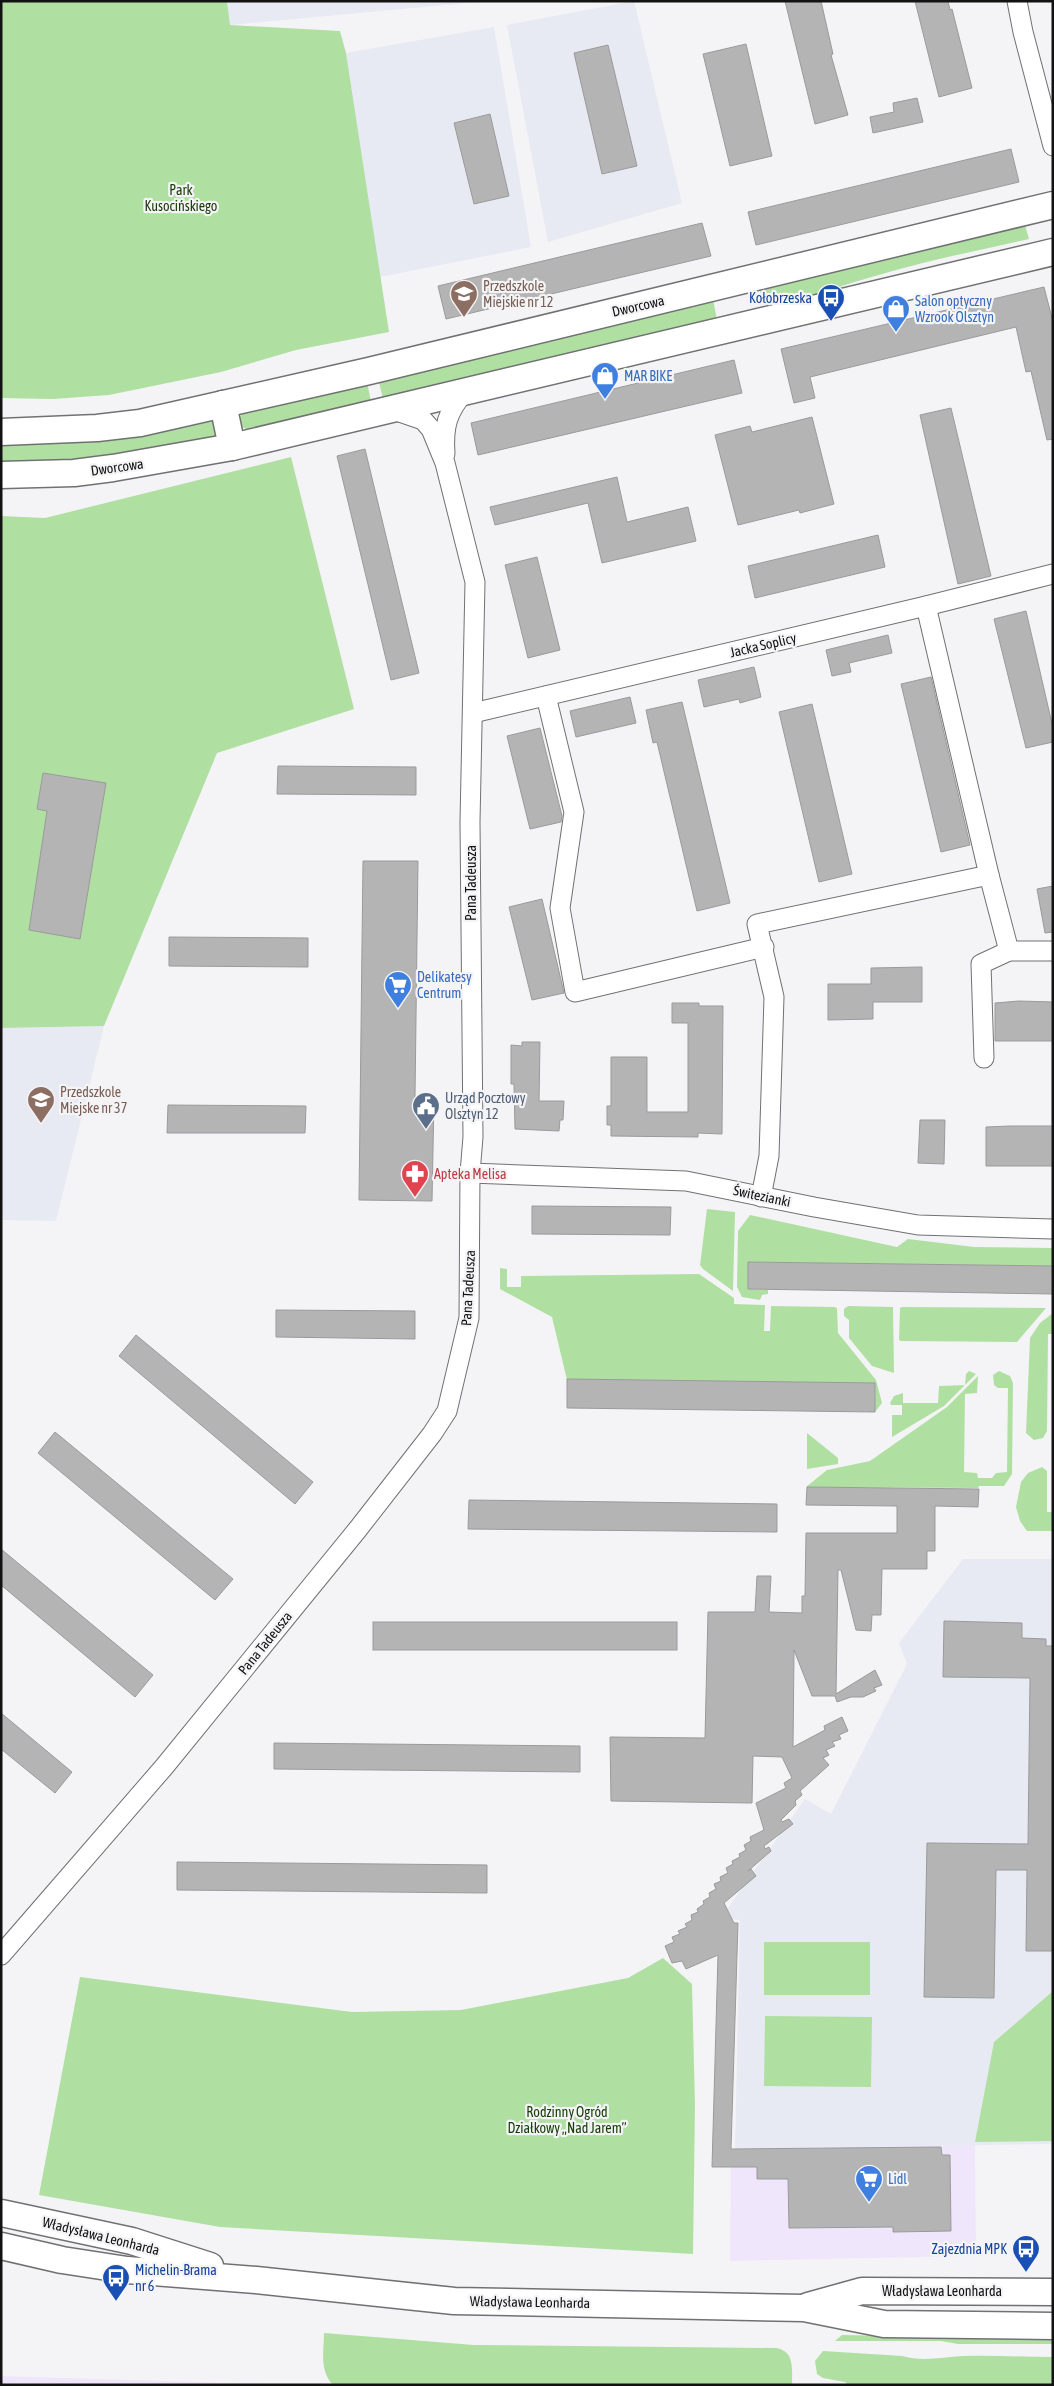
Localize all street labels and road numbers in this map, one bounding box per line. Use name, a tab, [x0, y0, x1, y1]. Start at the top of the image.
street label: Dworcowa	[610, 292, 666, 320]
street label: Dworcowa	[90, 455, 144, 479]
street label: Jacka Soplicy	[728, 630, 798, 660]
street label: Pana Tadeusza	[463, 845, 479, 921]
street label: Świtezianki	[732, 1182, 792, 1210]
street label: Pana Tadeusza	[458, 1250, 478, 1326]
street label: Pana Tadeusza	[235, 1608, 295, 1678]
street label: Władysława Leonharda	[41, 2214, 161, 2258]
street label: Władysława Leonharda	[882, 2283, 1002, 2299]
street label: Władysława Leonharda	[470, 2293, 590, 2311]

